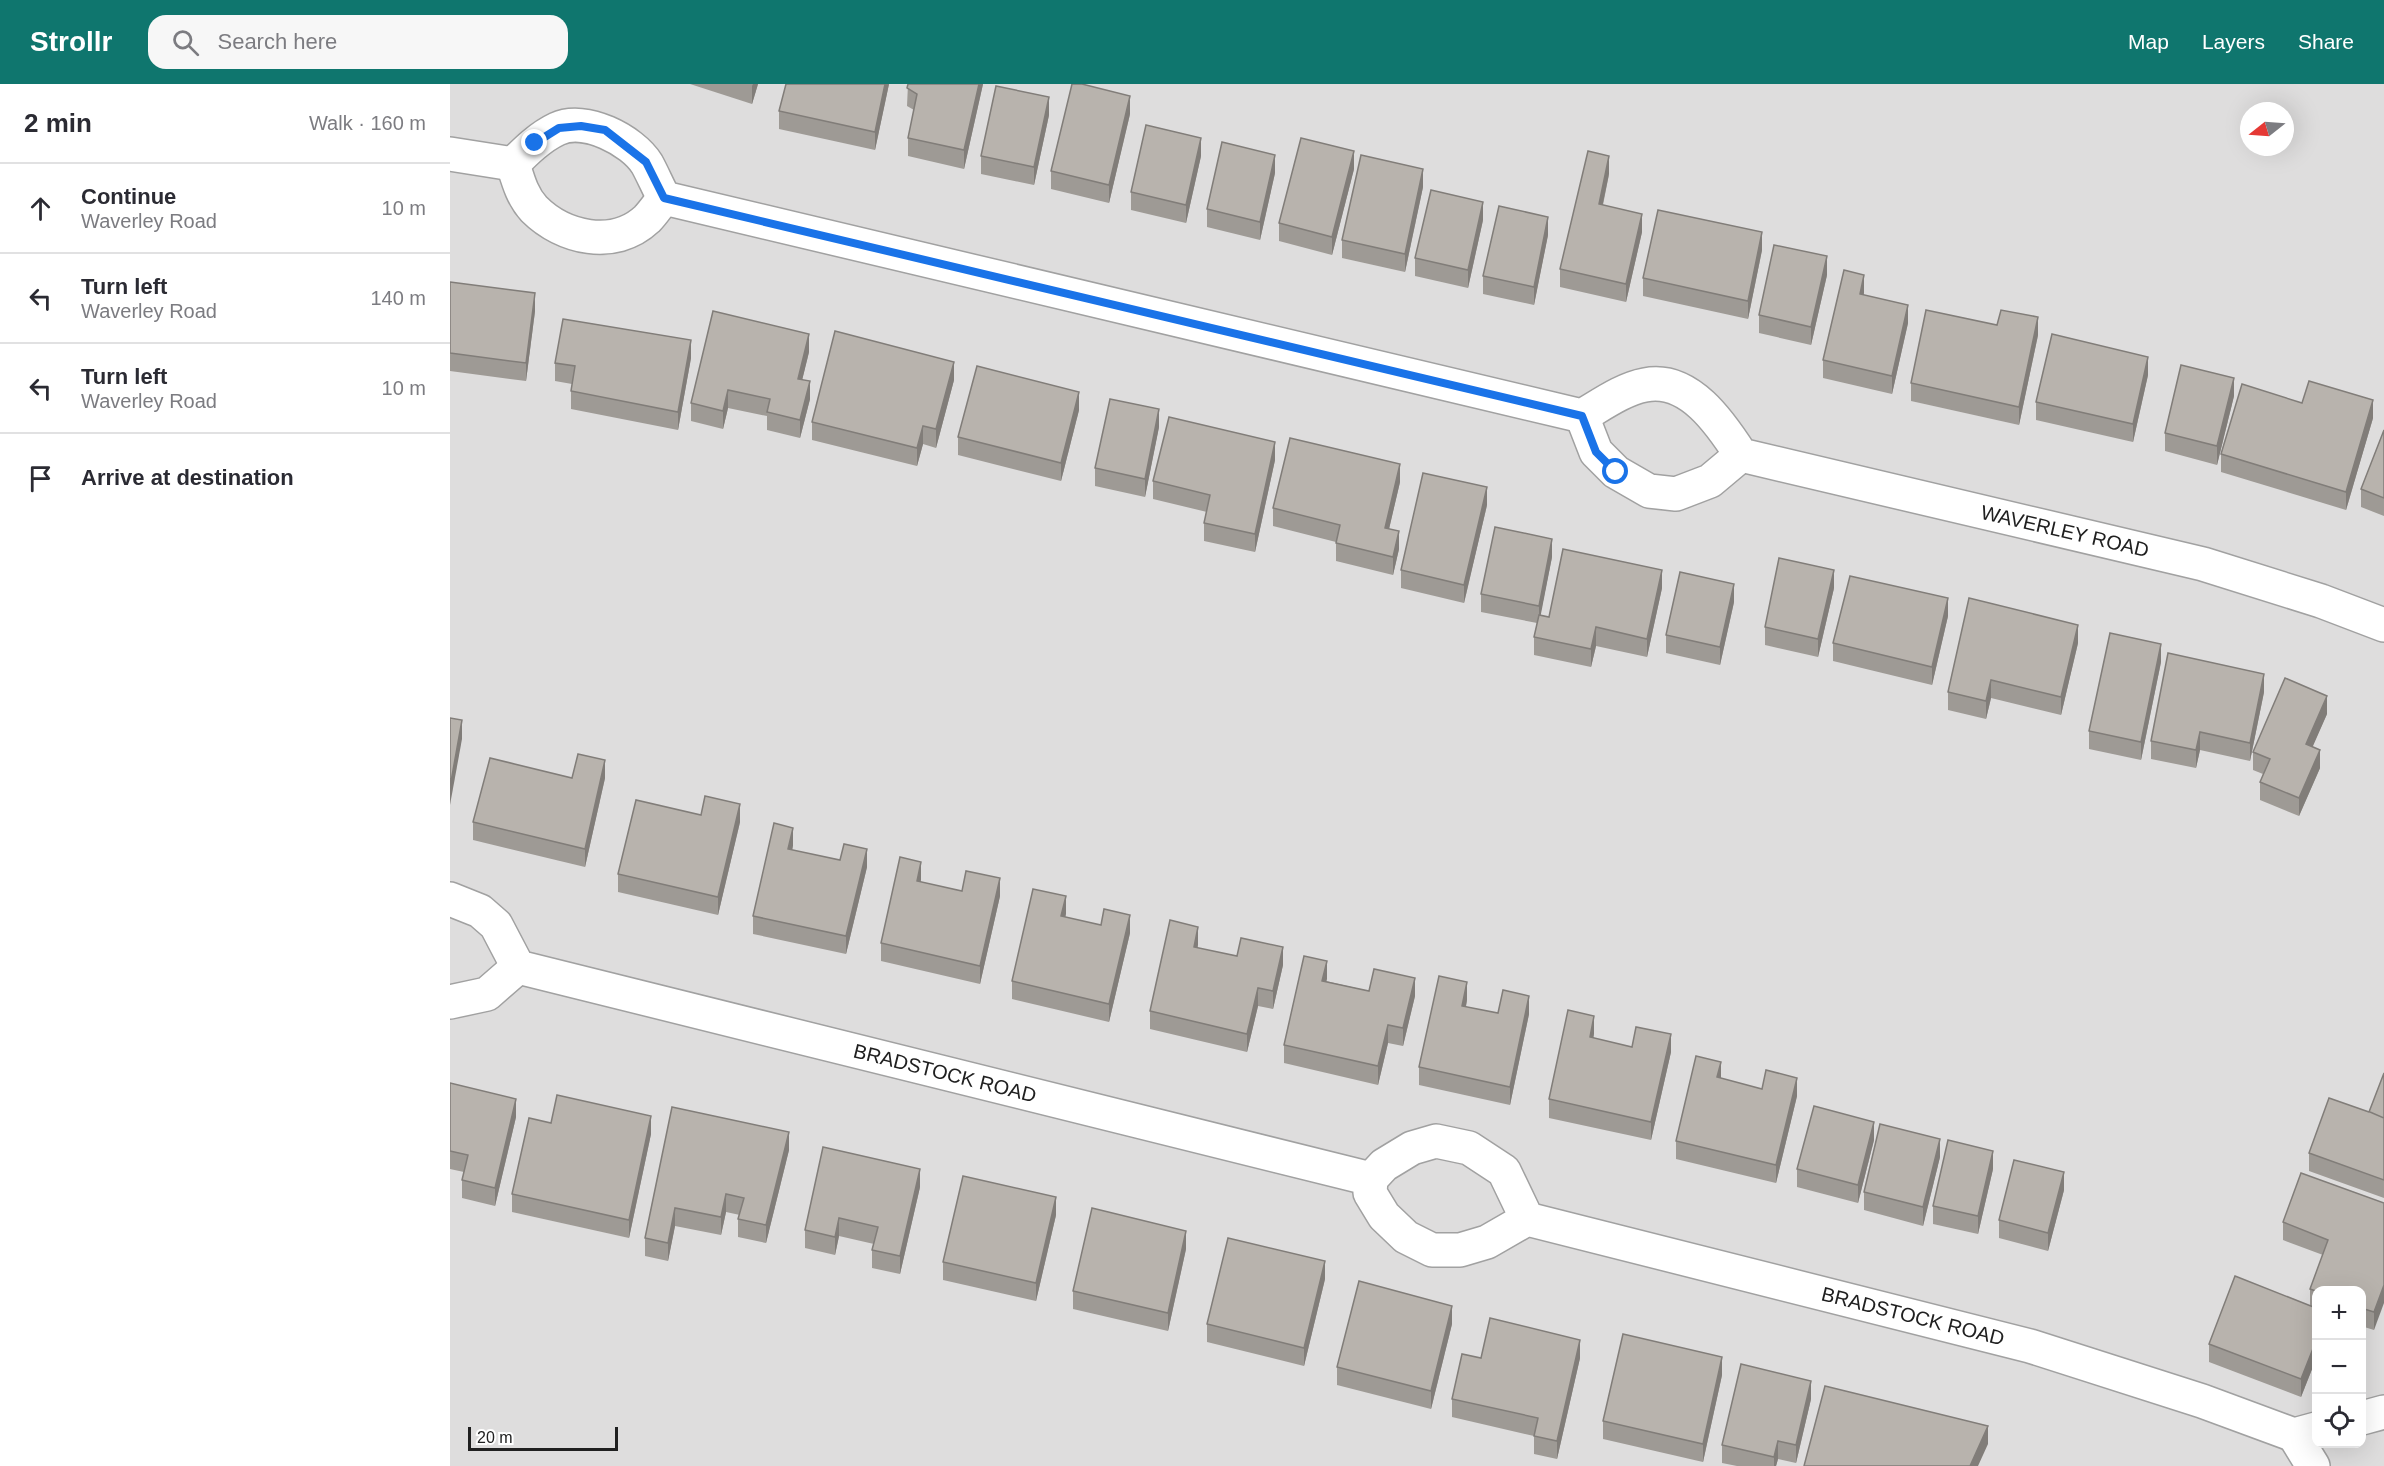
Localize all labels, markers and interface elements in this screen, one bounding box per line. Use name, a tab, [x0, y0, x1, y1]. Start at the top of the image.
search box	[148, 15, 568, 69]
text: Strollr	[30, 26, 112, 57]
icon: search	[169, 26, 202, 59]
text: Search here	[217, 29, 337, 54]
text: Map	[2128, 30, 2169, 53]
text: Layers	[2202, 30, 2265, 53]
text: Share	[2298, 30, 2354, 53]
north arrow	[2240, 102, 2294, 156]
text: 2 min	[24, 108, 92, 138]
text: Walk · 160 m	[309, 112, 426, 134]
route end	[521, 129, 547, 155]
text: Continue	[81, 184, 176, 209]
icon: ahead	[24, 192, 57, 225]
text: 10 m	[382, 197, 426, 219]
text: Waverley Road	[81, 210, 217, 232]
text: Turn left	[81, 274, 167, 299]
icon: left	[24, 282, 57, 315]
text: 140 m	[370, 287, 426, 309]
text: Waverley Road	[81, 300, 217, 322]
text: Turn left	[81, 364, 167, 389]
icon: left	[24, 372, 57, 405]
text: 10 m	[382, 377, 426, 399]
text: Waverley Road	[81, 390, 217, 412]
route start	[1602, 458, 1628, 484]
icon: arrive	[24, 462, 57, 495]
text: Arrive at destination	[81, 465, 294, 490]
street label: WAVERLEY ROAD	[1979, 501, 2151, 561]
street label: BRADSTOCK ROAD	[851, 1040, 1039, 1106]
street label: BRADSTOCK ROAD	[1819, 1283, 2007, 1349]
map controls	[2312, 1286, 2366, 1448]
button: +	[2312, 1286, 2366, 1340]
button: −	[2312, 1340, 2366, 1394]
button: locate	[2312, 1394, 2366, 1448]
scale bar	[468, 1424, 618, 1452]
text: 20 m	[477, 1429, 513, 1446]

